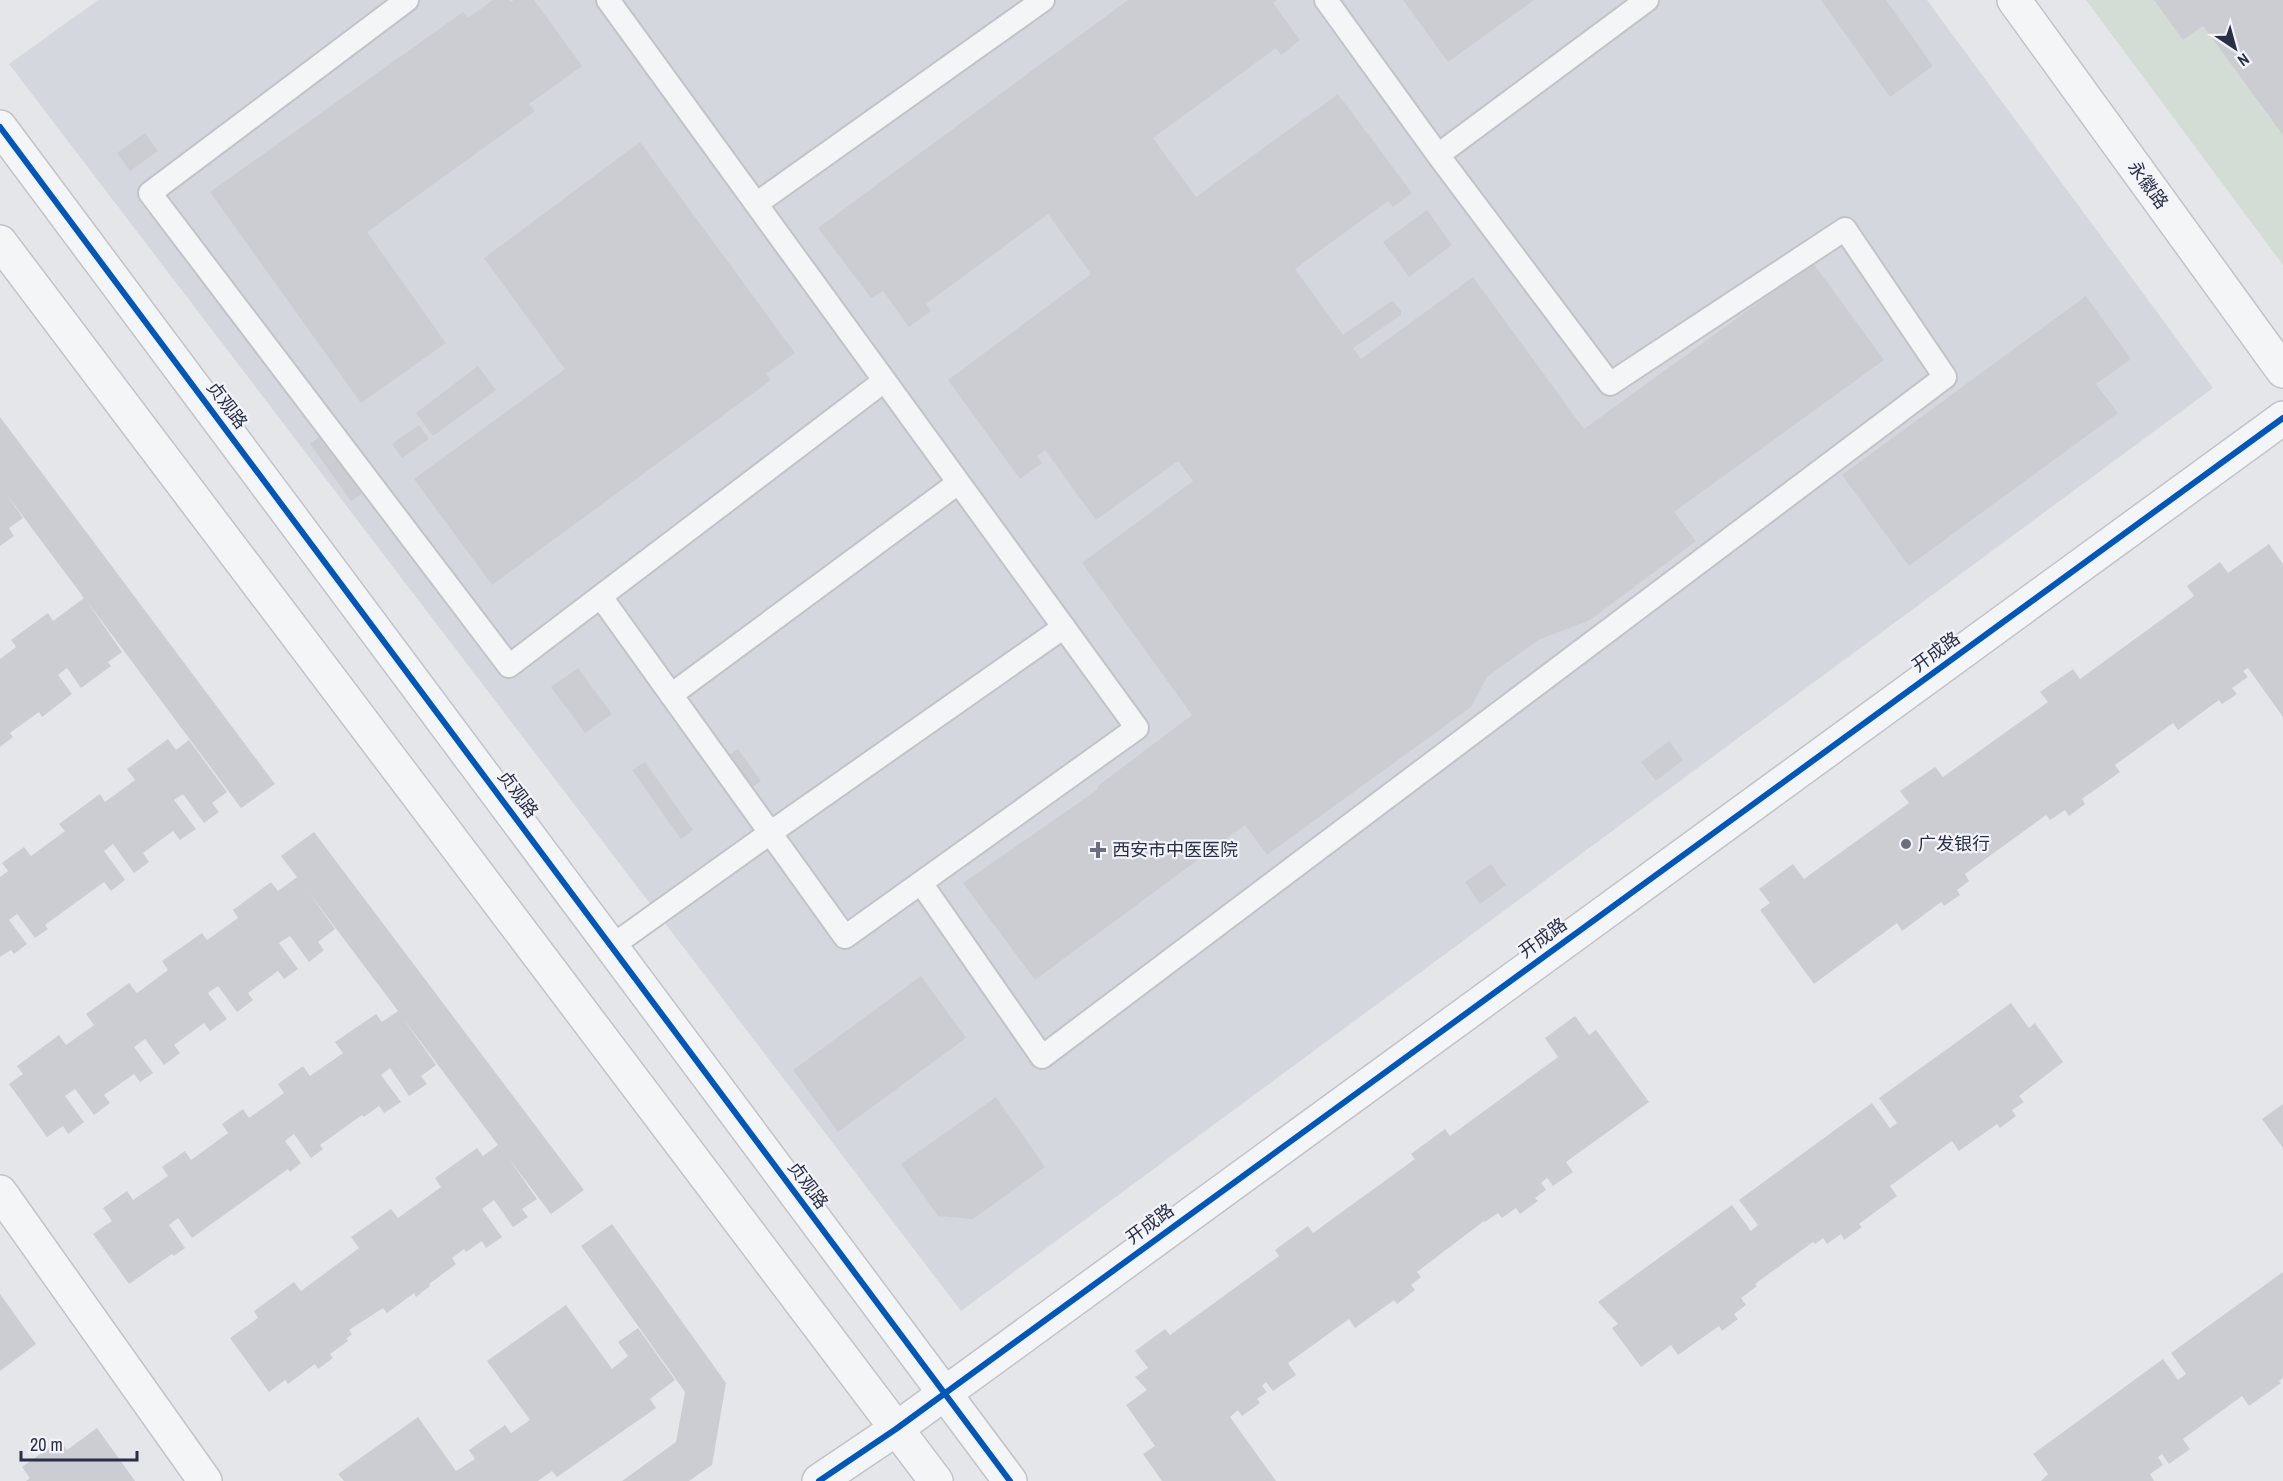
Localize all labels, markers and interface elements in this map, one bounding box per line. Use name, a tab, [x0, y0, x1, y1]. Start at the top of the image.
north arrow	[2205, 18, 2265, 78]
text: N	[2234, 48, 2254, 72]
street label: 永徽路	[2122, 156, 2174, 214]
street label: 贞观路	[201, 376, 254, 434]
street label: 开成路	[1907, 626, 1965, 678]
street label: 贞观路	[492, 765, 545, 823]
place label: 广发银行	[1918, 831, 1990, 856]
place label: 西安市中医医院	[1112, 837, 1238, 862]
marker: 广发银行	[1899, 837, 1913, 851]
marker: 西安市中医医院	[1089, 841, 1107, 859]
street label: 开成路	[1514, 912, 1572, 964]
street label: 贞观路	[782, 1156, 834, 1214]
street label: 开成路	[1121, 1198, 1179, 1250]
scale bar	[21, 1424, 136, 1462]
text: 20 m	[30, 1432, 63, 1457]

